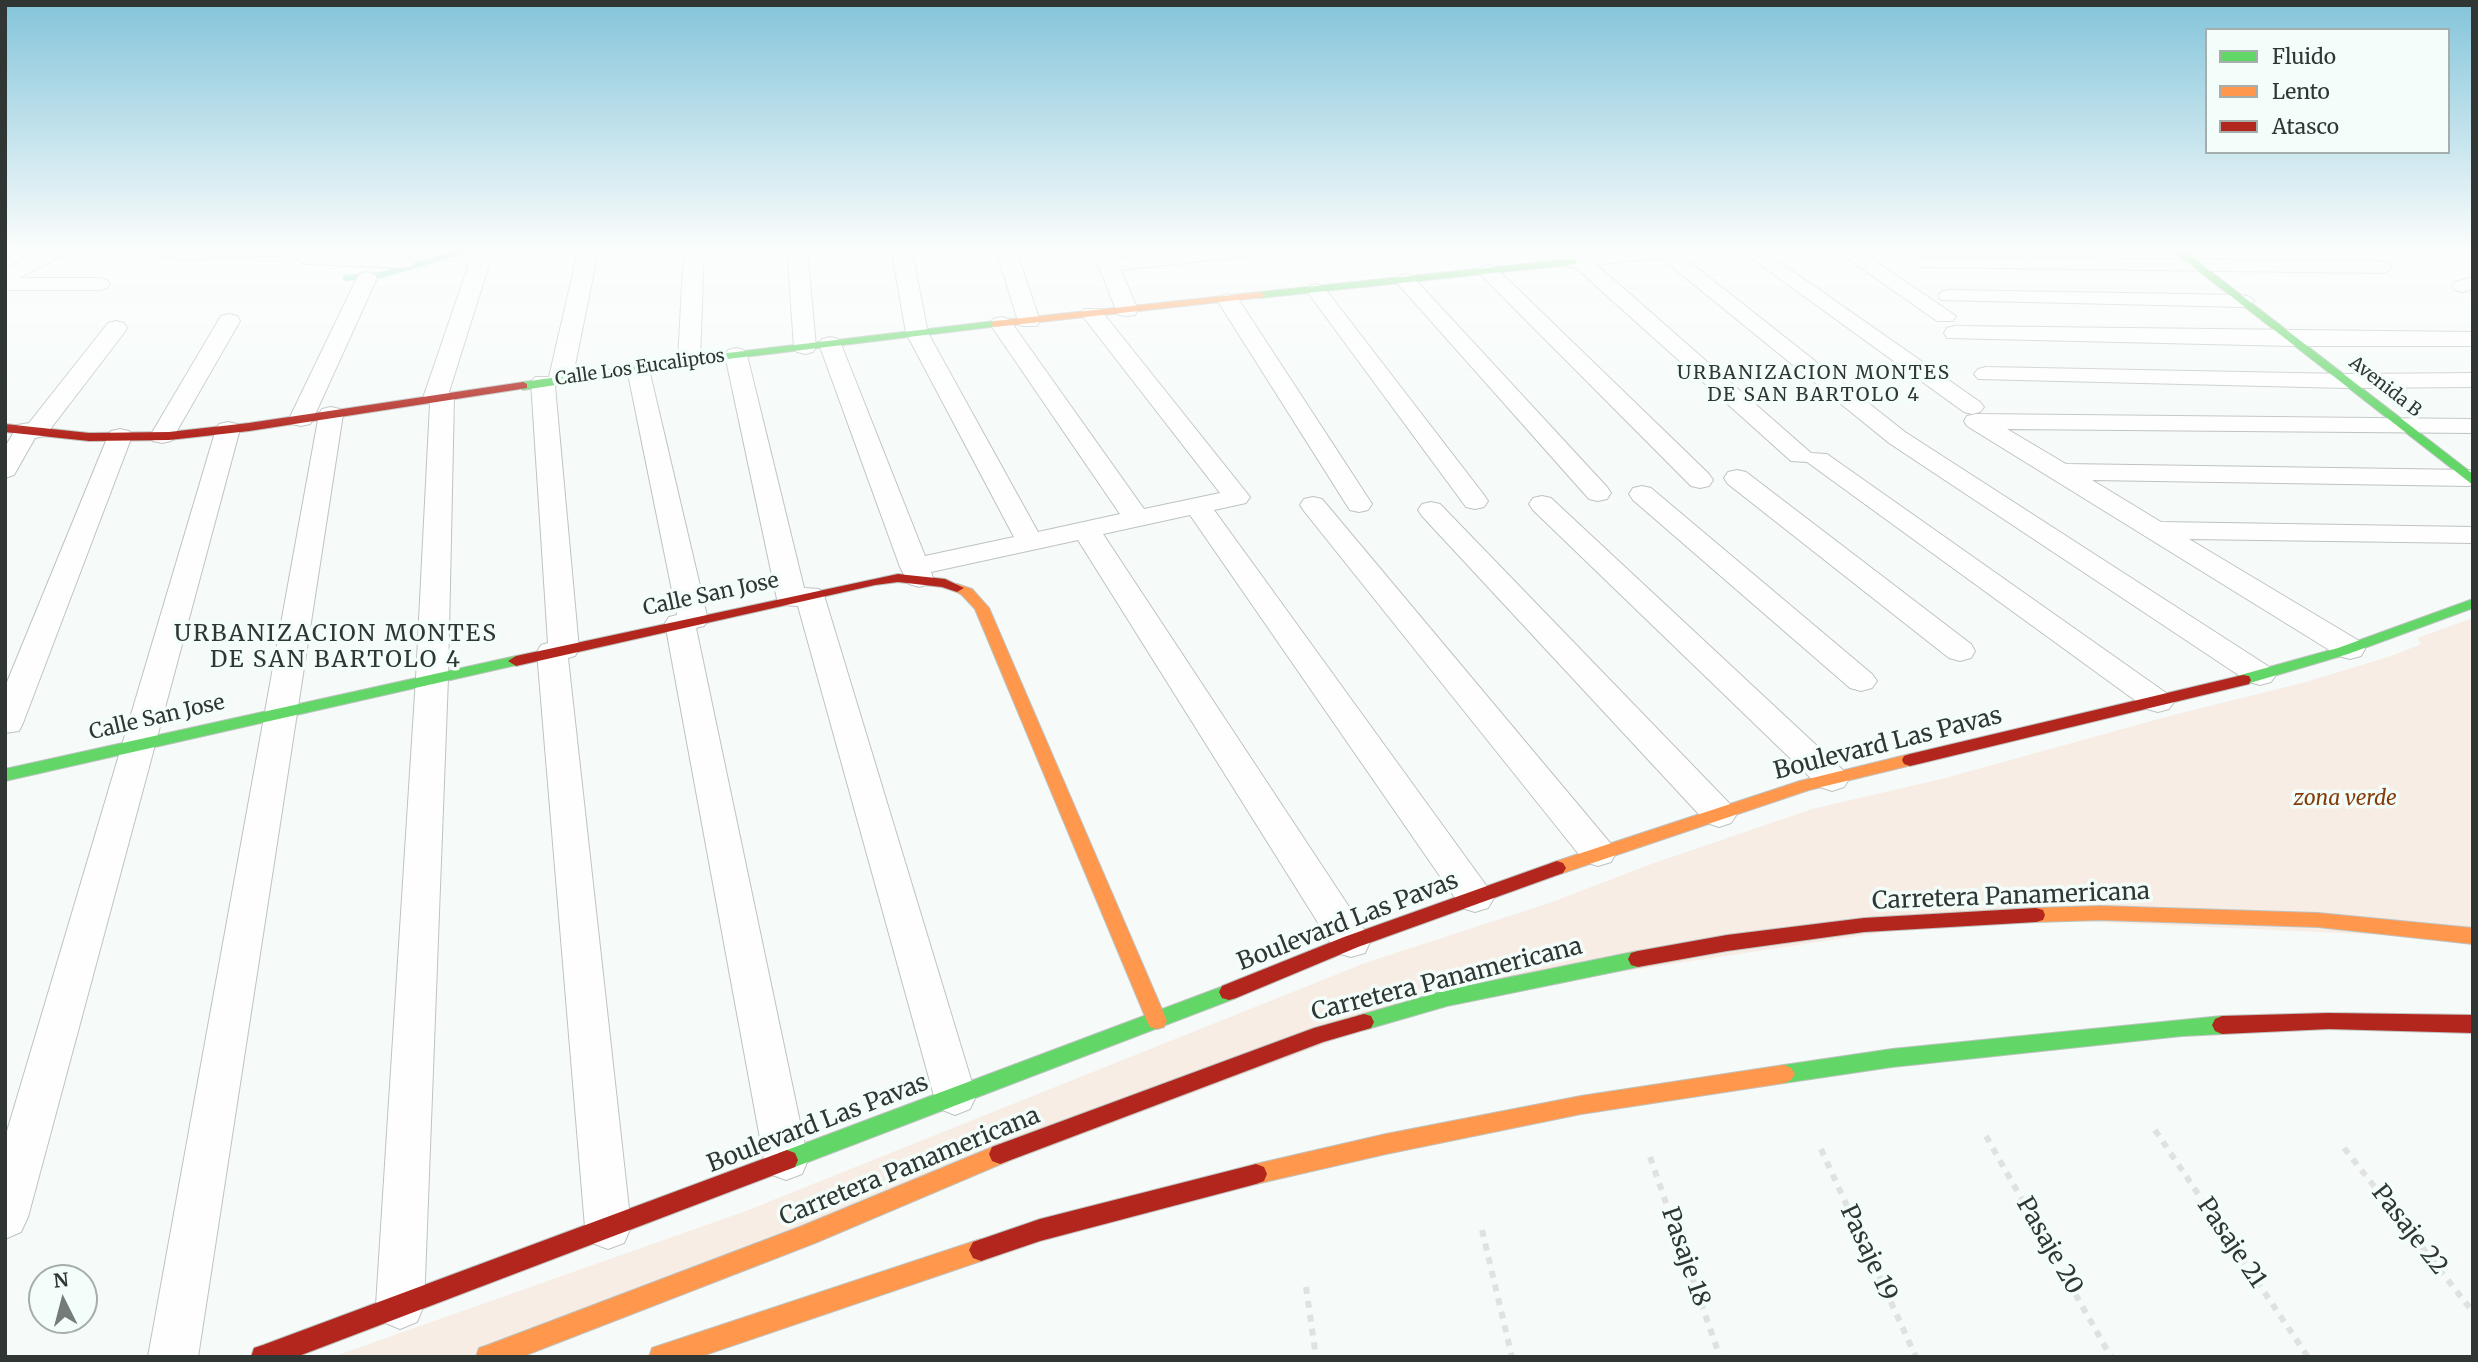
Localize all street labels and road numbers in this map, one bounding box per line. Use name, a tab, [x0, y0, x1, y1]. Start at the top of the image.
street label: Calle Los Eucaliptos	[554, 345, 726, 391]
street label: Avenida B	[2345, 352, 2425, 422]
street label: Calle San Jose	[641, 568, 781, 622]
street label: Calle San Jose	[87, 690, 227, 746]
street label: Boulevard Las Pavas	[1771, 702, 2005, 786]
street label: Boulevard Las Pavas	[1233, 867, 1463, 977]
street label: Carretera Panamericana	[1872, 878, 2150, 916]
street label: Carretera Panamericana	[1309, 932, 1585, 1028]
street label: Boulevard Las Pavas	[703, 1069, 933, 1179]
street label: Carretera Panamericana	[776, 1102, 1044, 1232]
street label: Pasaje 22	[2365, 1179, 2453, 1281]
street label: Pasaje 20	[2010, 1192, 2088, 1300]
street label: Pasaje 21	[2190, 1192, 2272, 1294]
street label: Pasaje 19	[1833, 1200, 1903, 1306]
street label: Pasaje 18	[1655, 1204, 1715, 1310]

